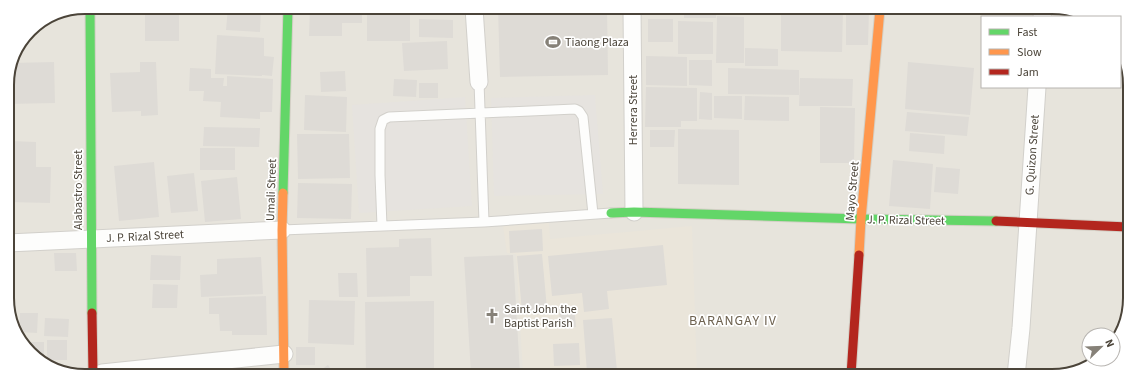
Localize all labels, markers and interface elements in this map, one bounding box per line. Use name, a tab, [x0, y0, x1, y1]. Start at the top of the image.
legend	[981, 16, 1121, 88]
text: Fast	[1017, 24, 1037, 41]
sports icon: Tiaong Plaza	[544, 33, 562, 51]
place label: Tiaong Plaza	[565, 34, 629, 51]
text: Slow	[1017, 44, 1042, 61]
text: Jam	[1017, 64, 1039, 81]
street label: Herrera Street	[625, 75, 642, 145]
street label: G. Quizon Street	[1021, 114, 1044, 196]
street label: Alabastro Street	[70, 150, 87, 230]
street label: Umali Street	[262, 159, 281, 221]
street label: Mayo Street	[841, 161, 864, 221]
street label: J. P. Rizal Street	[867, 211, 945, 230]
street label: J. P. Rizal Street	[106, 226, 184, 247]
place label: Saint John the Baptist Parish	[504, 301, 577, 332]
church icon: Saint John the Baptist Parish	[483, 307, 501, 325]
district label: BARANGAY IV	[689, 311, 777, 331]
north arrow	[1081, 327, 1121, 367]
text: N	[1101, 337, 1118, 350]

